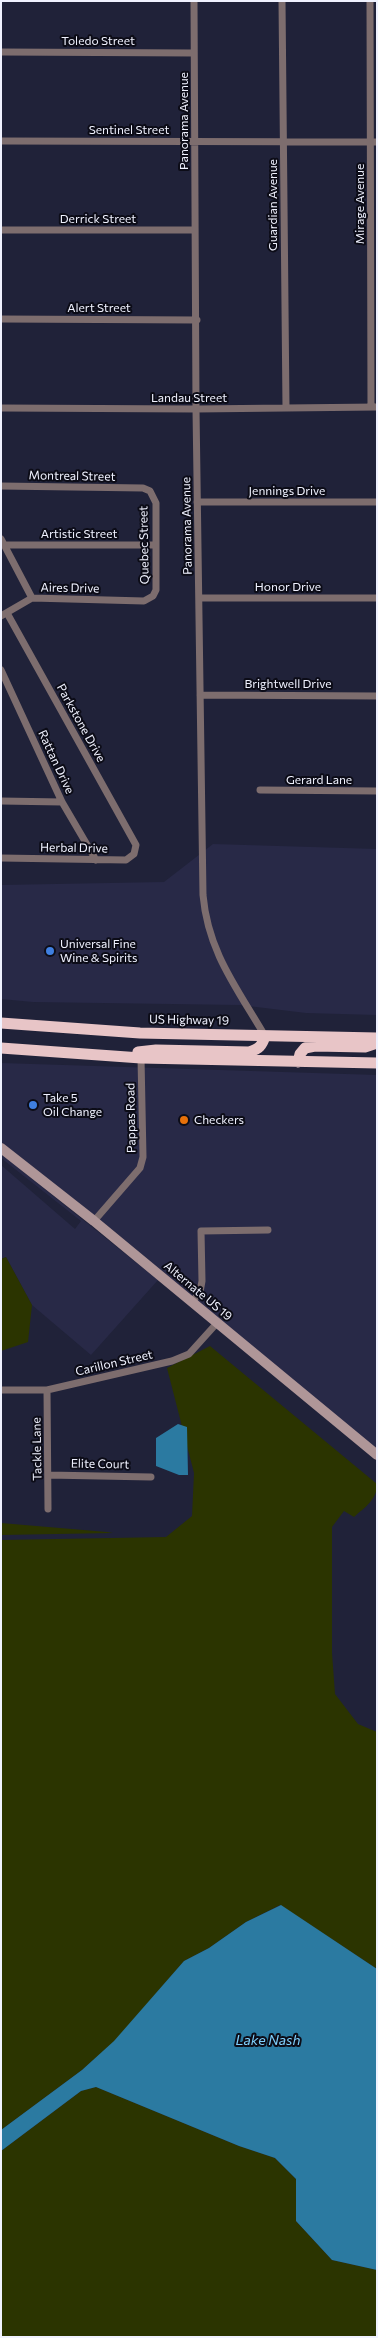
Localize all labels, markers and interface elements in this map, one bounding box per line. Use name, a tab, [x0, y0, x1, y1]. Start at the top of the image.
street label: Toledo Street	[61, 34, 135, 48]
street label: Panorama Avenue	[177, 72, 191, 170]
street label: Sentinel Street	[89, 123, 169, 137]
street label: Guardian Avenue	[266, 159, 280, 251]
street label: Mirage Avenue	[353, 164, 367, 244]
street label: Derrick Street	[60, 212, 136, 226]
street label: Alert Street	[67, 301, 131, 315]
street label: Landau Street	[151, 391, 227, 405]
street label: Montreal Street	[28, 468, 116, 484]
street label: Panorama Avenue	[179, 477, 195, 575]
street label: Jennings Drive	[249, 484, 325, 498]
street label: Quebec Street	[136, 506, 152, 584]
street label: Artistic Street	[41, 527, 117, 541]
street label: Aires Drive	[40, 580, 100, 596]
street label: Honor Drive	[255, 580, 321, 594]
street label: Brightwell Drive	[244, 677, 332, 691]
street label: Parkstone Drive	[54, 681, 108, 765]
street label: Rattan Drive	[35, 728, 77, 796]
street label: Gerard Lane	[286, 773, 352, 787]
street label: Herbal Drive	[40, 840, 108, 856]
place label: Universal Fine Wine & Spirits	[60, 937, 137, 965]
marker: Universal Fine Wine & Spirits	[44, 945, 56, 957]
street label: US Highway 19	[149, 1012, 229, 1028]
street label: Pappas Road	[123, 1083, 139, 1153]
place label: Take 5 Oil Change	[43, 1091, 102, 1119]
marker: Take 5 Oil Change	[27, 1099, 39, 1111]
place label: Checkers	[194, 1113, 244, 1127]
marker: Checkers	[178, 1114, 190, 1126]
street label: Alternate US 19	[161, 1258, 235, 1324]
street label: Carillon Street	[74, 1347, 154, 1379]
street label: Tackle Lane	[29, 1417, 45, 1481]
street label: Elite Court	[71, 1456, 129, 1472]
water label: Lake Nash	[236, 2032, 300, 2048]

